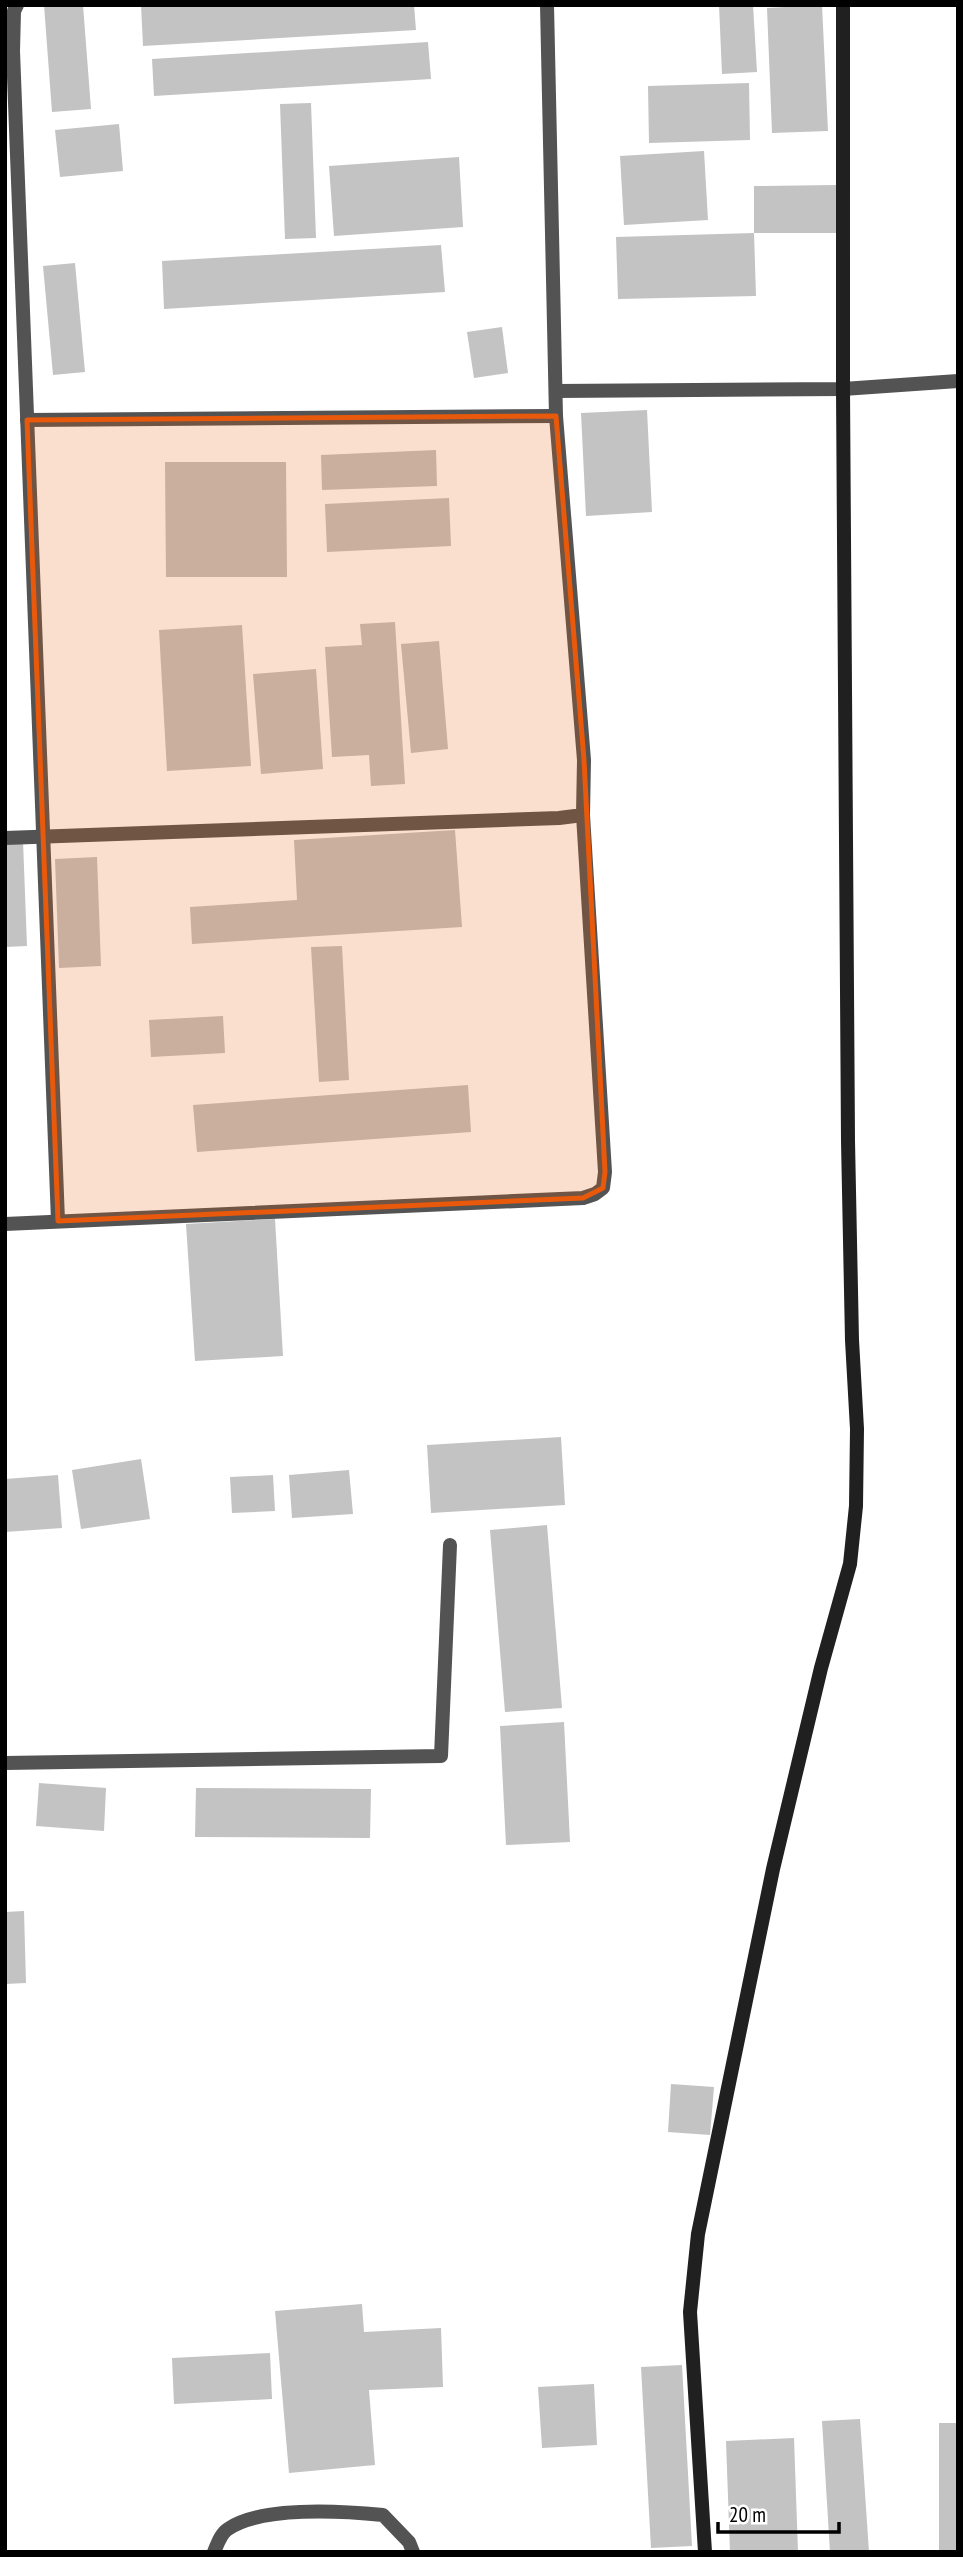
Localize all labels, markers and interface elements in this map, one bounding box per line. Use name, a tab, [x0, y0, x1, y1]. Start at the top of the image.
scale bar	[718, 2490, 839, 2534]
text: 20 m	[729, 2501, 766, 2528]

